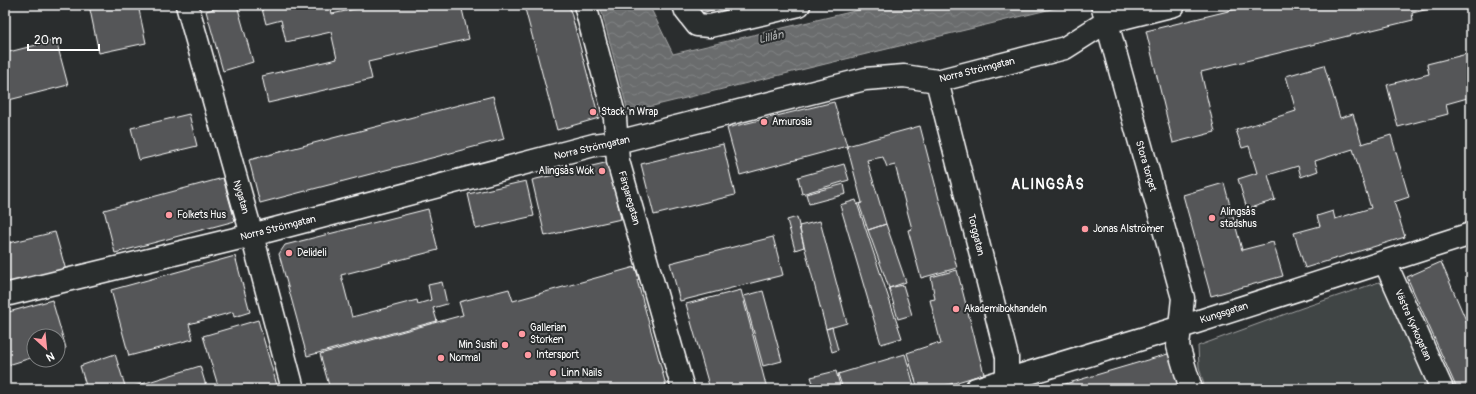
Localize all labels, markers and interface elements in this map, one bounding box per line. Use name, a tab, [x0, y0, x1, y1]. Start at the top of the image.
scale bar	[28, 26, 99, 52]
water label: Lillån	[757, 28, 786, 46]
text: 20 m	[34, 33, 63, 48]
street label: Norra Strömgatan	[938, 55, 1016, 85]
place label: Stack 'n Wrap	[601, 106, 658, 118]
marker: Stack 'n Wrap	[588, 107, 598, 117]
place label: Amurosia	[772, 116, 812, 128]
marker: Amurosia	[759, 117, 769, 127]
street label: Norra Strömgatan	[553, 133, 631, 163]
street label: Stora torget	[1133, 139, 1159, 194]
place label: Alingsås Wok	[538, 164, 595, 177]
marker: Alingsås Wok	[597, 166, 607, 176]
street label: Färgaregatan	[616, 170, 643, 227]
district label: ALINGSÅS	[1011, 174, 1085, 193]
street label: Nygatan	[230, 179, 252, 216]
place label: Alingsås stadshus	[1220, 205, 1257, 230]
place label: Folkets Hus	[177, 209, 226, 221]
marker: Folkets Hus	[164, 210, 174, 220]
street label: Norra Strömgatan	[239, 213, 317, 243]
street label: Torggatan	[965, 213, 987, 257]
marker: Alingsås stadshus	[1207, 213, 1217, 223]
place label: Jonas Alströmer	[1093, 223, 1164, 235]
marker: Jonas Alströmer	[1080, 224, 1090, 234]
place label: Delideli	[297, 247, 327, 259]
marker: Delideli	[284, 248, 294, 258]
street label: Västra Kyrkogatan	[1392, 288, 1434, 363]
street label: Kungsgatan	[1199, 300, 1250, 326]
place label: Akademibokhandeln	[964, 303, 1047, 315]
marker: Akademibokhandeln	[951, 304, 961, 314]
place label: Gallerian Storken	[530, 322, 567, 346]
north arrow	[26, 328, 66, 368]
marker: Gallerian Storken	[517, 329, 527, 339]
place label: Min Sushi	[458, 339, 497, 351]
marker: Min Sushi	[500, 340, 510, 350]
text: N	[44, 349, 57, 364]
place label: Intersport	[536, 349, 580, 361]
marker: Intersport	[523, 350, 533, 360]
place label: Normal	[449, 352, 481, 364]
marker: Normal	[436, 353, 446, 363]
place label: Linn Nails	[561, 367, 602, 379]
marker: Linn Nails	[548, 368, 558, 378]

